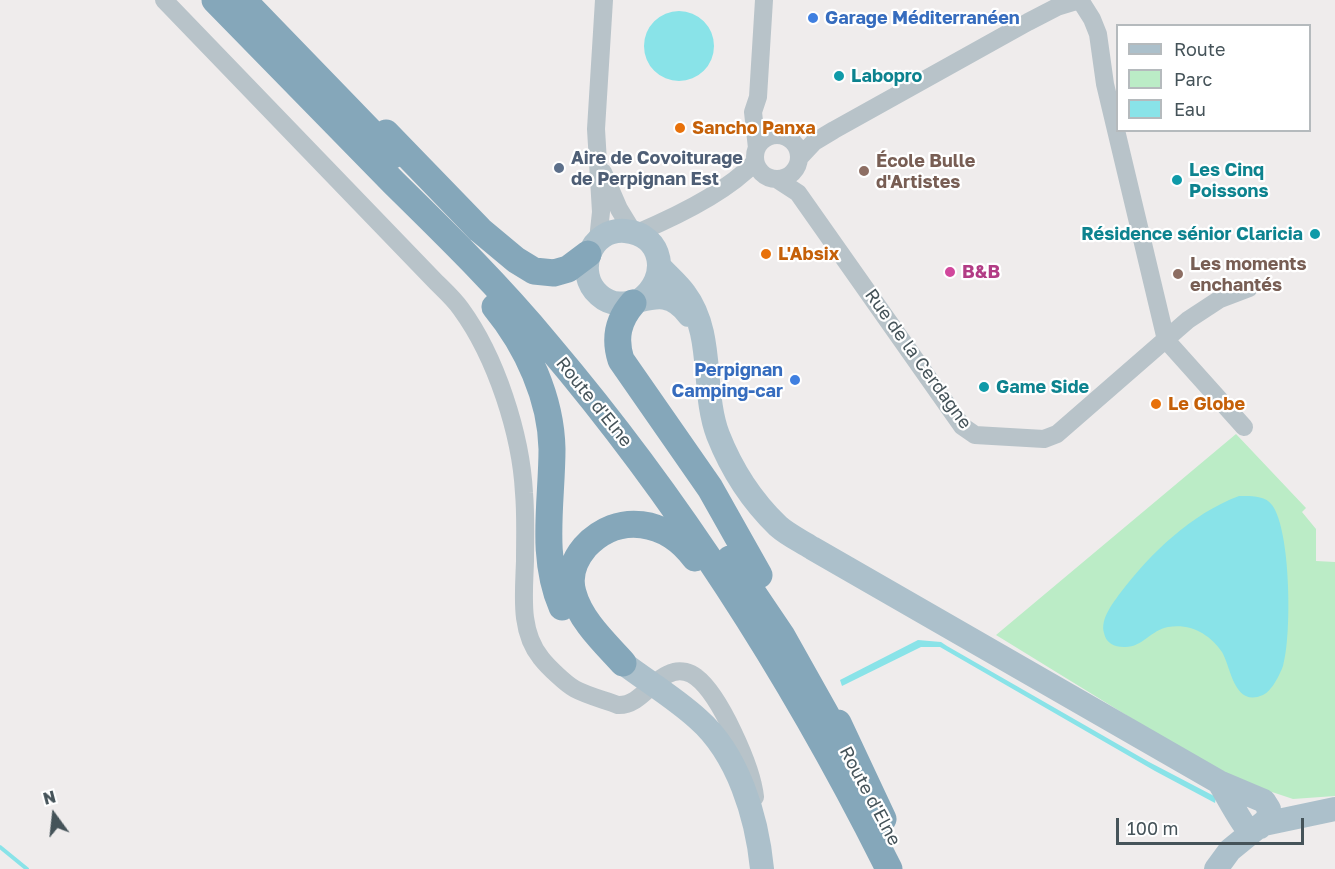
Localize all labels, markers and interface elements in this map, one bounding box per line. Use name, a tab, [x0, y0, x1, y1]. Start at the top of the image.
place label: Garage Méditerranéen	[825, 7, 1020, 29]
marker: Garage Méditerranéen	[806, 11, 820, 25]
legend	[1116, 24, 1311, 132]
text: Route	[1174, 38, 1225, 60]
place label: Labopro	[851, 65, 922, 87]
text: Parc	[1174, 68, 1212, 90]
marker: Labopro	[832, 69, 846, 83]
text: Eau	[1174, 98, 1206, 120]
place label: Sancho Panxa	[692, 117, 816, 139]
marker: Sancho Panxa	[673, 121, 687, 135]
place label: Aire de Covoiturage de Perpignan Est	[571, 147, 743, 190]
place label: École Bulle d'Artistes	[876, 150, 975, 192]
place label: Les Cinq Poissons	[1189, 159, 1269, 201]
marker: Aire de Covoiturage de Perpignan Est	[552, 161, 566, 175]
marker: École Bulle d'Artistes	[857, 164, 871, 178]
marker: Les Cinq Poissons	[1170, 173, 1184, 187]
place label: Résidence sénior Claricia	[1081, 223, 1303, 245]
marker: Résidence sénior Claricia	[1308, 227, 1322, 241]
place label: L'Absix	[778, 243, 839, 265]
marker: L'Absix	[759, 247, 773, 261]
place label: Les moments enchantés	[1190, 253, 1307, 296]
place label: B&B	[962, 261, 1000, 283]
marker: B&B	[943, 265, 957, 279]
marker: Les moments enchantés	[1171, 267, 1185, 281]
street label: Rue de la Cerdagne	[860, 285, 976, 433]
street label: Route d'Elne	[551, 353, 637, 451]
place label: Perpignan Camping-car	[671, 359, 783, 401]
marker: Perpignan Camping-car	[788, 373, 802, 387]
place label: Game Side	[996, 376, 1089, 398]
marker: Game Side	[977, 380, 991, 394]
place label: Le Globe	[1168, 393, 1245, 415]
marker: Le Globe	[1149, 397, 1163, 411]
street label: Route d'Elne	[835, 743, 905, 849]
north arrow	[24, 785, 84, 845]
text: N	[41, 786, 58, 809]
scale bar	[1119, 806, 1306, 844]
text: 100 m	[1127, 817, 1178, 839]

